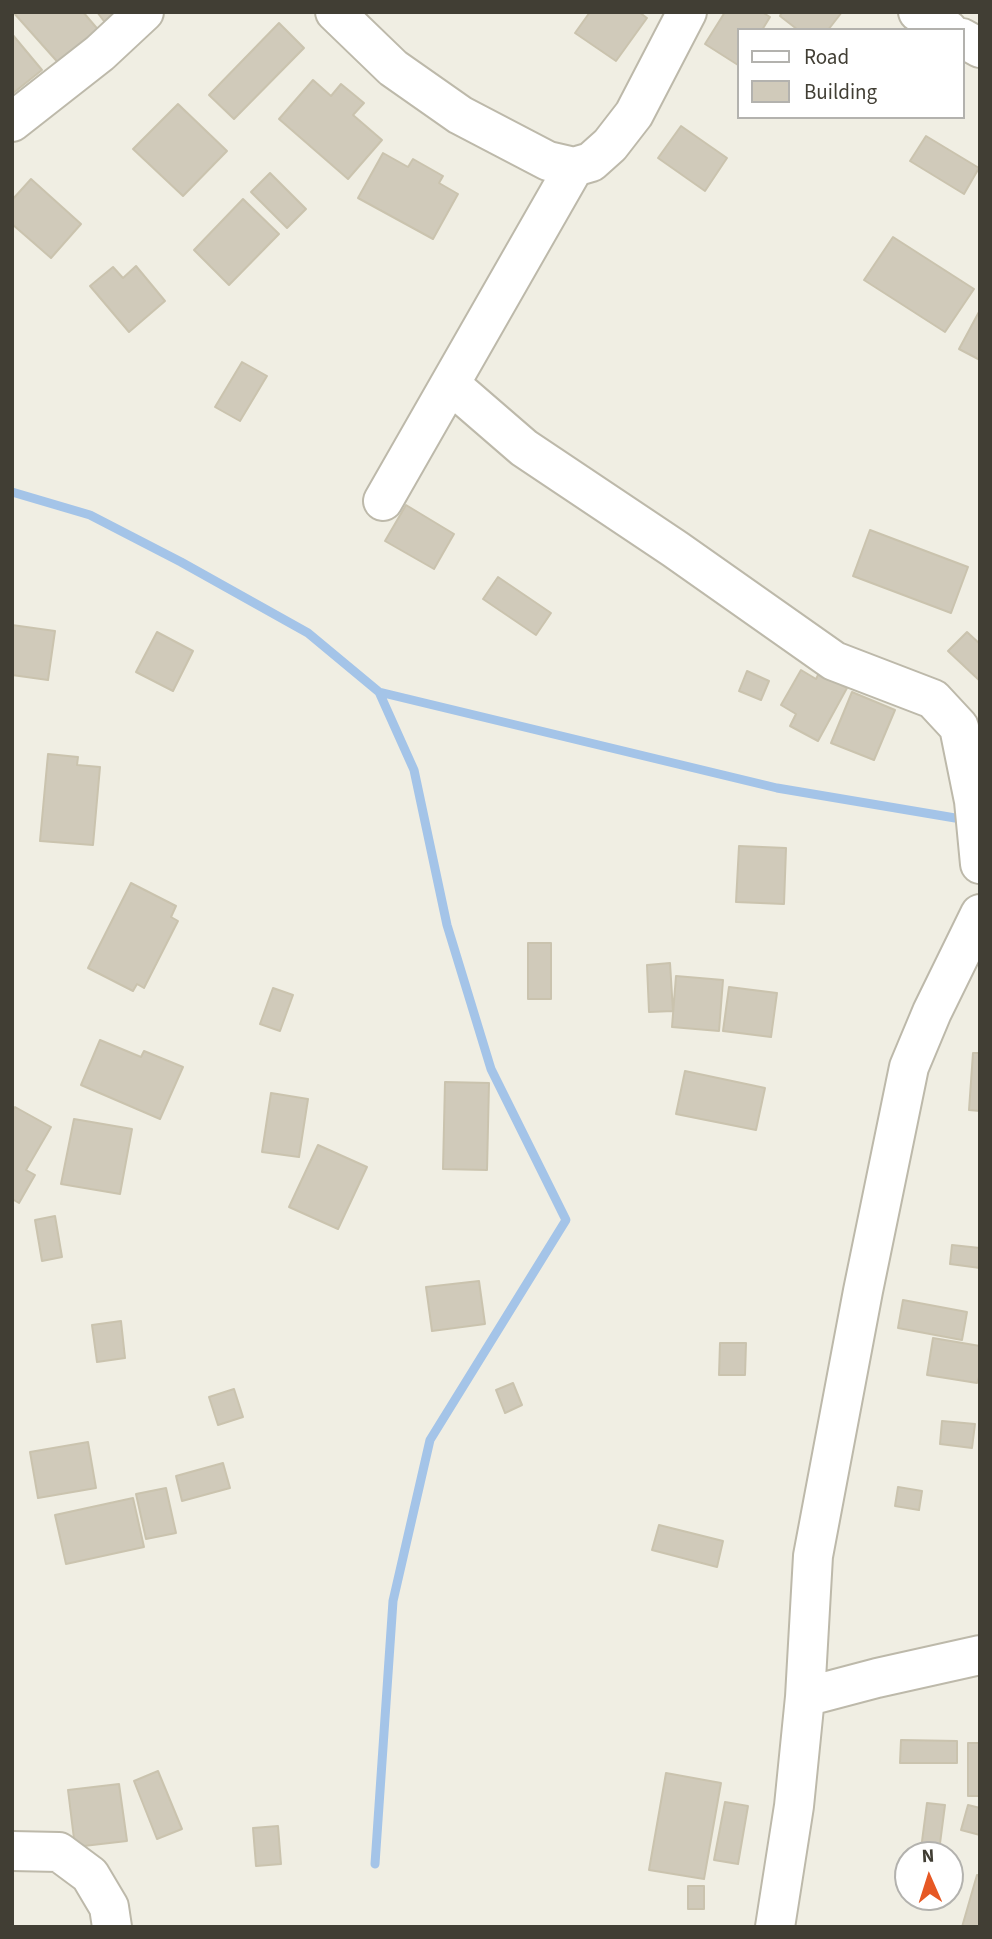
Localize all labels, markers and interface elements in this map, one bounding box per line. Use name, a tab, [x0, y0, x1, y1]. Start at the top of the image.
legend	[736, 28, 964, 119]
text: Road	[804, 42, 849, 72]
text: Building	[804, 77, 877, 107]
north arrow	[894, 1841, 964, 1911]
text: N	[921, 1843, 935, 1870]

